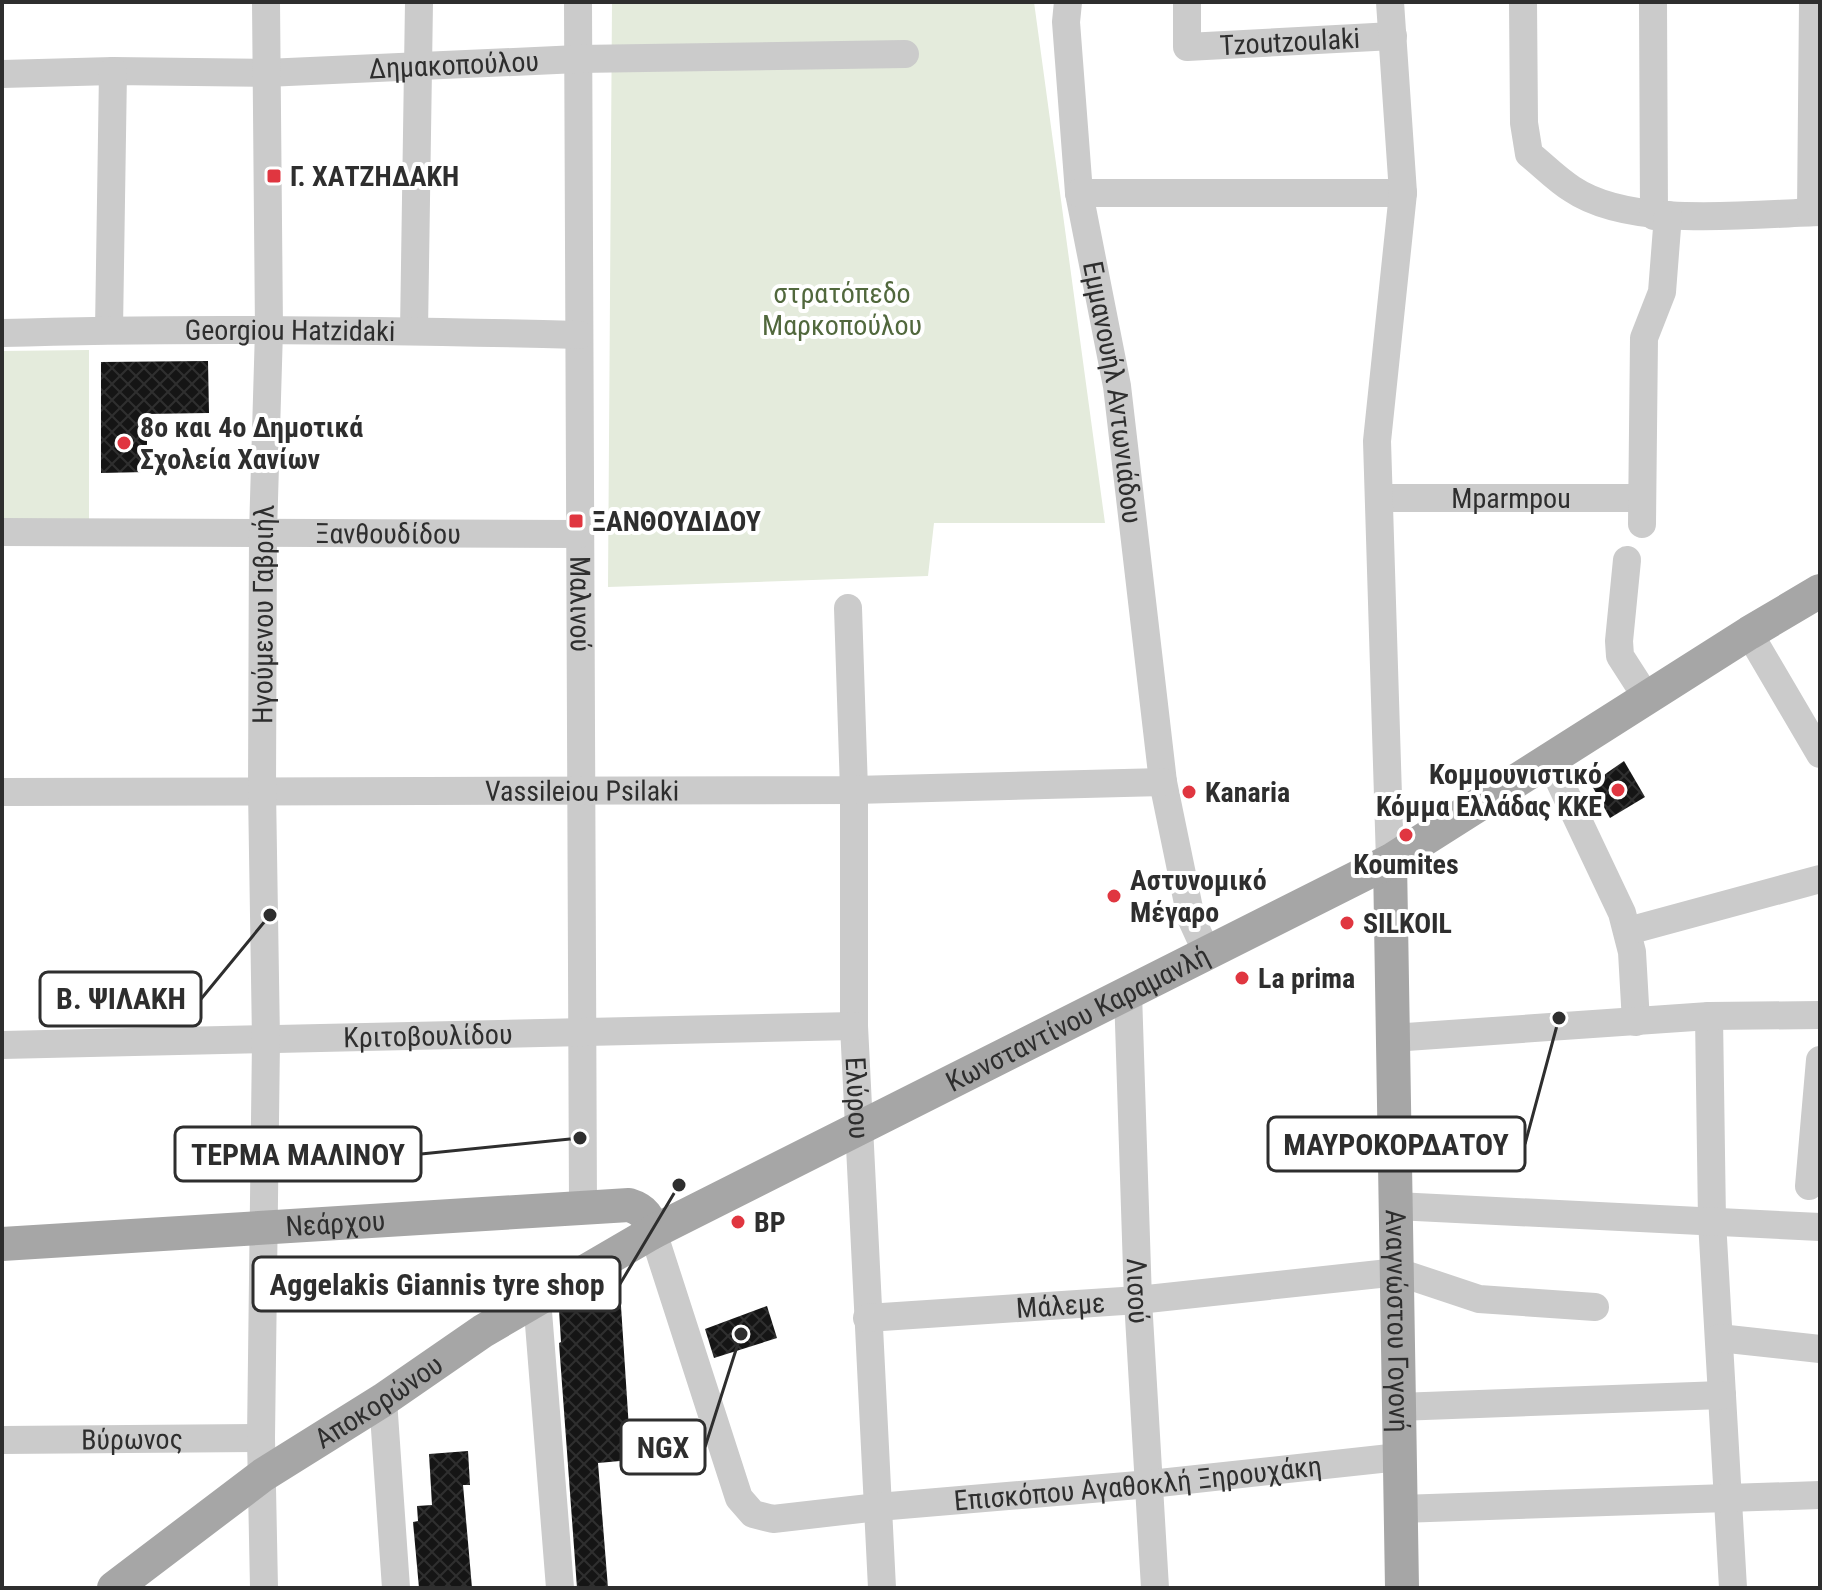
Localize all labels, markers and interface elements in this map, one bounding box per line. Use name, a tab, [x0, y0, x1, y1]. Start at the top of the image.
street label: Tzoutzoulaki	[1219, 21, 1361, 62]
street label: Δημακοπούλου	[368, 44, 539, 85]
place label: Γ. ΧΑΤΖΗΔΑΚΗ	[290, 160, 459, 193]
marker: Γ. ΧΑΤΖΗΔΑΚΗ	[265, 167, 283, 185]
street label: Εμμανουήλ Αντωνιάδου	[1076, 258, 1149, 525]
park label: στρατόπεδο Μαρκοπούλου	[762, 277, 922, 342]
street label: Georgiou Hatzidaki	[185, 313, 395, 348]
place label: 8ο και 4ο Δημοτικά Σχολεία Χανίων	[140, 411, 363, 476]
marker: 8ο και 4ο Δημοτικά Σχολεία Χανίων	[115, 434, 133, 452]
street label: Mparmpou	[1451, 482, 1571, 515]
street label: Ηγούμενου Γαβριήλ	[246, 504, 280, 724]
place label: ΞΑΝΘΟΥΔΙΔΟΥ	[592, 505, 761, 538]
marker: ΞΑΝΘΟΥΔΙΔΟΥ	[567, 512, 585, 530]
street label: Ξανθουδίδου	[315, 517, 461, 550]
street label: Μαλινού	[564, 556, 597, 652]
place label: Κομμουνιστικό Κόμμα Ελλάδας ΚΚΕ	[1376, 758, 1602, 823]
street label: Vassileiou Psilaki	[485, 774, 679, 807]
place label: Kanaria	[1205, 776, 1290, 809]
marker: Κομμουνιστικό Κόμμα Ελλάδας ΚΚΕ	[1609, 781, 1627, 799]
marker: Kanaria	[1180, 783, 1198, 801]
marker: Koumites	[1397, 826, 1415, 844]
place label: Koumites	[1353, 848, 1459, 881]
place label: Αστυνομικό Μέγαρο	[1130, 864, 1267, 929]
marker: Αστυνομικό Μέγαρο	[1105, 887, 1123, 905]
place label: SILKOIL	[1363, 907, 1452, 940]
marker: SILKOIL	[1338, 914, 1356, 932]
street label: Κωνσταντίνου Καραμανλή	[940, 938, 1215, 1098]
place label: La prima	[1258, 962, 1355, 995]
marker: La prima	[1233, 969, 1251, 987]
callout: Β. ΨΙΛΑΚΗ	[40, 972, 201, 1026]
text: Β. ΨΙΛΑΚΗ	[56, 981, 186, 1016]
street label: Κριτοβουλίδου	[343, 1017, 513, 1054]
street label: Ελύρου	[839, 1056, 876, 1140]
callout: ΜΑΥΡΟΚΟΡΔΑΤΟΥ	[1268, 1117, 1525, 1171]
callout: ΤΕΡΜΑ ΜΑΛΙΝΟΥ	[175, 1127, 421, 1181]
text: ΜΑΥΡΟΚΟΡΔΑΤΟΥ	[1283, 1127, 1510, 1162]
text: ΤΕΡΜΑ ΜΑΛΙΝΟΥ	[191, 1137, 406, 1172]
street label: Νεάρχου	[285, 1204, 386, 1243]
place label: BP	[754, 1206, 786, 1239]
street label: Αναγνώστου Γογονή	[1379, 1209, 1416, 1433]
marker: BP	[729, 1213, 747, 1231]
callout: Aggelakis Giannis tyre shop	[253, 1257, 620, 1311]
street label: Λισού	[1120, 1257, 1156, 1325]
text: Aggelakis Giannis tyre shop	[269, 1267, 605, 1302]
street label: Μάλεμε	[1015, 1286, 1106, 1325]
street label: Αποκορώνου	[309, 1348, 449, 1455]
callout: NGX	[621, 1420, 705, 1474]
street label: Βύρωνος	[81, 1422, 183, 1456]
text: NGX	[637, 1430, 690, 1465]
street label: Επισκόπου Αγαθοκλή Ξηρουχάκη	[953, 1449, 1323, 1517]

